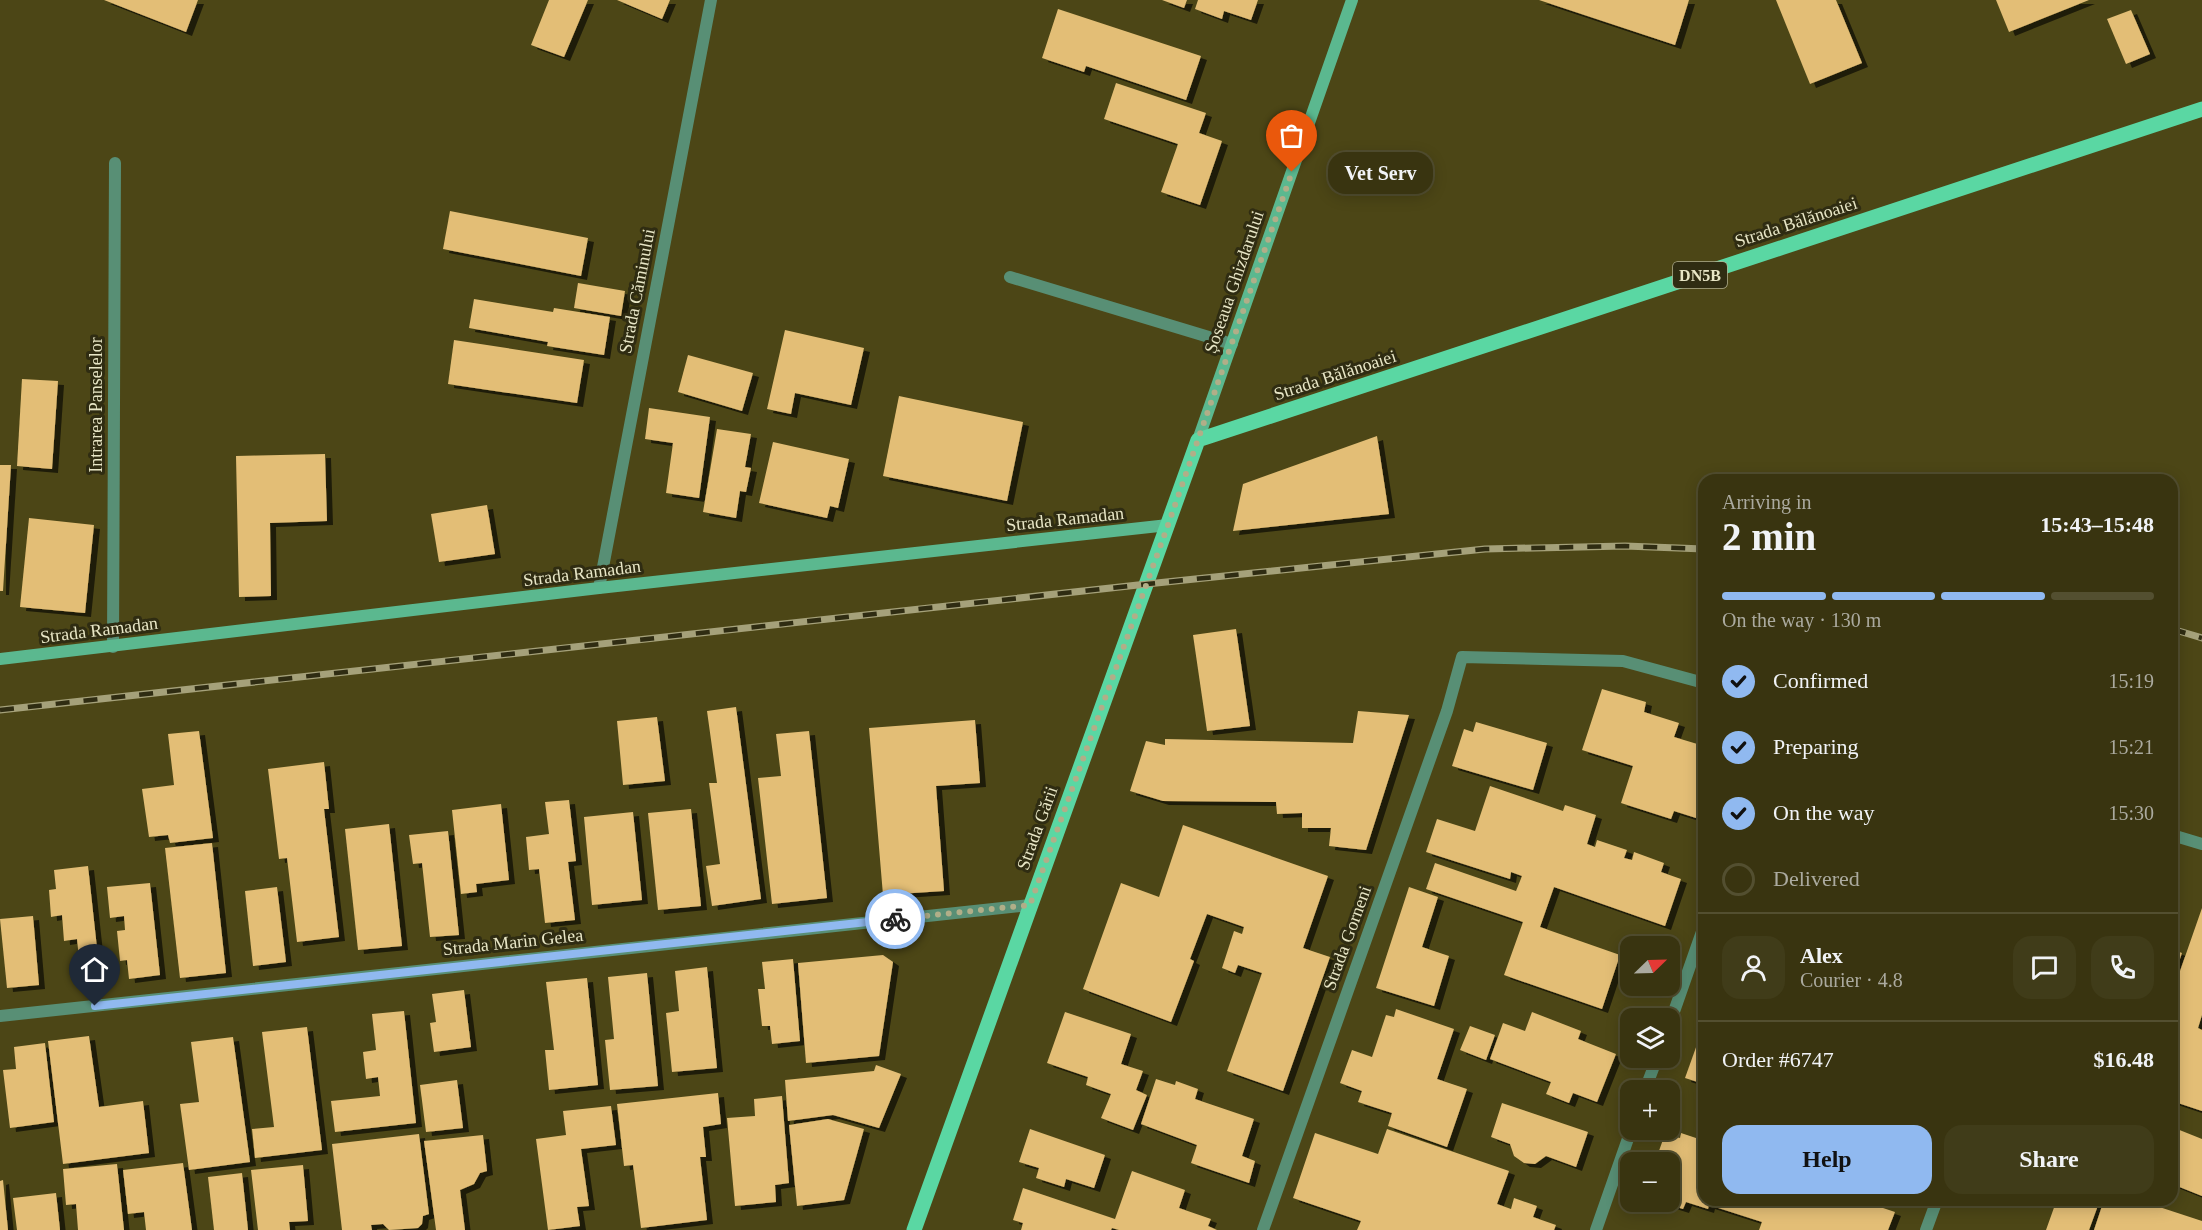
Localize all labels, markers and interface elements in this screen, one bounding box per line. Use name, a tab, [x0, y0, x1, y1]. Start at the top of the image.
pin	[1266, 110, 1317, 172]
icon: bag	[1275, 119, 1308, 152]
callout: Vet Serv	[1328, 151, 1433, 193]
text: Vet Serv	[1344, 162, 1417, 184]
street label: Strada Bălănoaiei	[1732, 193, 1860, 251]
street label: Șoseaua Ghizdarului	[1200, 208, 1268, 356]
street label: Strada Căminului	[615, 227, 659, 355]
road number: DN5B	[1673, 262, 1727, 288]
street label: Intrarea Panselelor	[86, 337, 106, 473]
street label: Strada Bălănoaiei	[1271, 346, 1399, 404]
text: Arriving in	[1722, 491, 1811, 513]
street label: Strada Ramadan	[1005, 503, 1125, 535]
text: 15:43–15:48	[2040, 512, 2154, 537]
text: 2 min	[1722, 515, 1816, 558]
street label: Strada Ramadan	[522, 556, 642, 590]
text: On the way · 130 m	[1722, 609, 1881, 631]
street label: Strada Ramadan	[39, 613, 159, 647]
icon: check	[1722, 665, 1755, 698]
text: Confirmed	[1773, 668, 1868, 693]
text: 15:19	[2108, 670, 2154, 692]
icon: check	[1722, 731, 1755, 764]
text: Preparing	[1773, 734, 1859, 759]
text: 15:21	[2108, 736, 2154, 758]
street label: Strada Gării	[1013, 783, 1061, 873]
icon: check	[1722, 797, 1755, 830]
text: On the way	[1773, 800, 1874, 825]
text: 15:30	[2108, 802, 2154, 824]
text: Delivered	[1773, 866, 1860, 891]
street label: Strada Gorneni	[1319, 883, 1375, 993]
courier	[865, 889, 925, 949]
icon: bike	[879, 903, 912, 936]
street label: Strada Marin Gelea	[442, 925, 584, 959]
north arrow	[1620, 936, 1680, 996]
map controls	[1620, 936, 1680, 1212]
button: person	[1722, 936, 1785, 999]
button: chat	[2013, 936, 2076, 999]
button: phone	[2091, 936, 2154, 999]
text: Alex	[1800, 943, 1843, 968]
pin	[69, 944, 120, 1006]
icon: home	[78, 953, 111, 986]
text: Courier · 4.8	[1800, 969, 1903, 991]
button: layers	[1620, 1008, 1680, 1068]
text: Order #6747	[1722, 1047, 1834, 1072]
text: $16.48	[2094, 1047, 2154, 1072]
button: +	[1620, 1080, 1680, 1140]
button: Help	[1722, 1125, 1932, 1194]
button: Share	[1944, 1125, 2154, 1194]
button: −	[1620, 1152, 1680, 1212]

